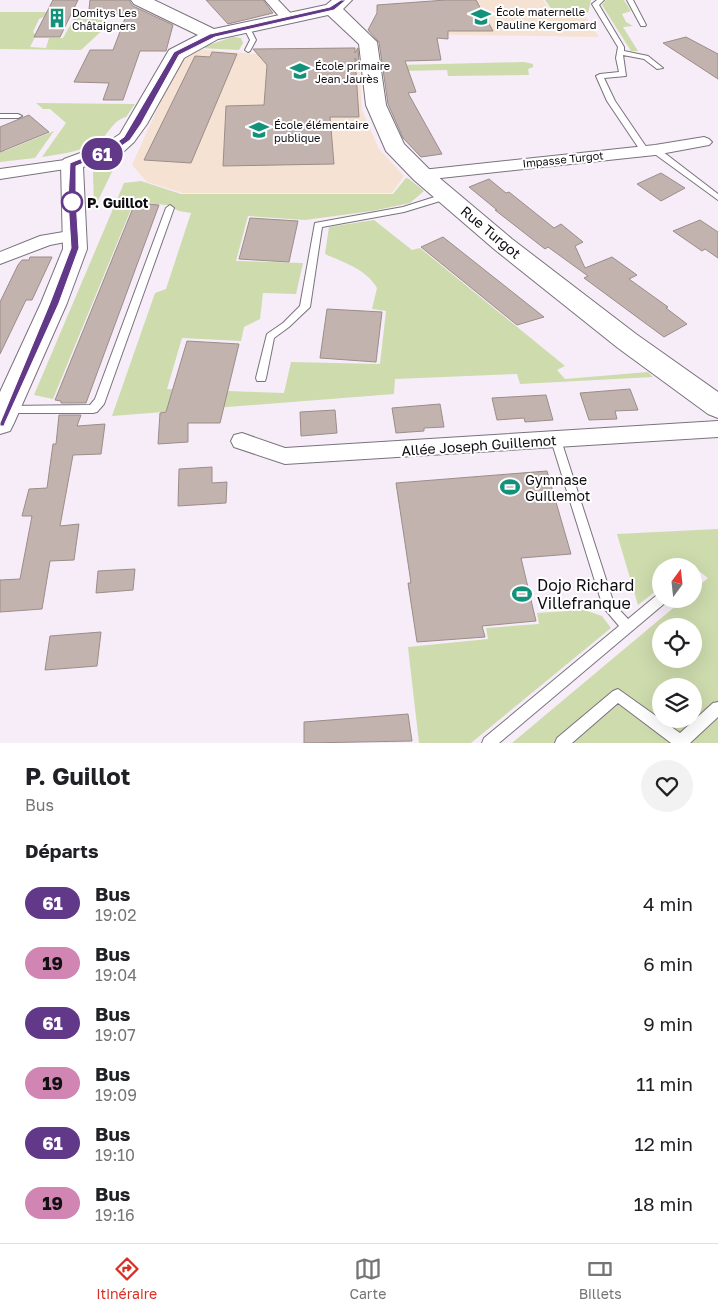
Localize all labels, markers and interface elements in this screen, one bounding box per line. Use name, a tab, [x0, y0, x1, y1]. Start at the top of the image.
place label: École maternelle Pauline Kergomard	[496, 5, 597, 31]
place label: Domitys Les Châtaigners	[72, 6, 137, 32]
school or university icon: École maternelle Pauline Kergomard	[470, 6, 492, 28]
building icon: Domitys Les Châtaigners	[46, 7, 68, 29]
place label: École primaire Jean Jaurès	[315, 59, 390, 85]
school or university icon: École primaire Jean Jaurès	[289, 60, 311, 82]
place label: École élémentaire publique	[274, 118, 369, 144]
school or university icon: École élémentaire publique	[248, 119, 270, 141]
line badge: 61	[80, 138, 124, 170]
text: 61	[92, 143, 112, 165]
street label: Impasse Turgot	[522, 148, 604, 170]
marker: P. Guillot	[61, 191, 83, 213]
place label: P. Guillot	[87, 194, 149, 211]
street label: Rue Turgot	[458, 202, 524, 262]
street label: Allée Joseph Guillemot	[401, 431, 557, 459]
place label: Gymnase Guillemot	[525, 471, 590, 504]
sports icon: Gymnase Guillemot	[499, 476, 521, 498]
north arrow	[652, 558, 702, 608]
map controls	[652, 558, 702, 728]
place label: Dojo Richard Villefranque	[537, 575, 634, 613]
sports icon: Dojo Richard Villefranque	[511, 583, 533, 605]
button: locate	[652, 618, 702, 668]
button: layers	[652, 678, 702, 728]
button: heart	[641, 760, 693, 812]
text: P. Guillot	[25, 761, 130, 790]
text: Bus	[25, 795, 54, 815]
text: Départs	[25, 839, 99, 862]
text: Bus	[95, 882, 130, 905]
text: 61	[42, 892, 63, 914]
text: 4 min	[643, 892, 693, 915]
text: 19:02	[95, 905, 136, 925]
text: Bus	[95, 942, 130, 965]
text: 19	[42, 952, 63, 974]
text: 6 min	[643, 952, 693, 975]
text: 19:04	[95, 965, 137, 985]
text: Bus	[95, 1002, 130, 1025]
text: 61	[42, 1012, 63, 1034]
text: 9 min	[643, 1012, 693, 1035]
text: 19:07	[95, 1025, 136, 1045]
text: Bus	[95, 1062, 130, 1085]
text: 19	[42, 1072, 63, 1094]
text: 11 min	[636, 1072, 693, 1095]
text: 19:09	[95, 1085, 137, 1105]
text: Bus	[95, 1122, 130, 1145]
text: 61	[42, 1132, 63, 1154]
text: 12 min	[634, 1132, 693, 1155]
text: 19:10	[95, 1145, 135, 1165]
text: Bus	[95, 1182, 130, 1205]
text: 19	[42, 1192, 63, 1214]
text: 18 min	[634, 1192, 693, 1215]
text: 19:16	[95, 1205, 135, 1225]
tab: Itinéraire	[96, 1255, 157, 1302]
tab: Carte	[349, 1255, 386, 1302]
tab: Billets	[579, 1255, 622, 1302]

